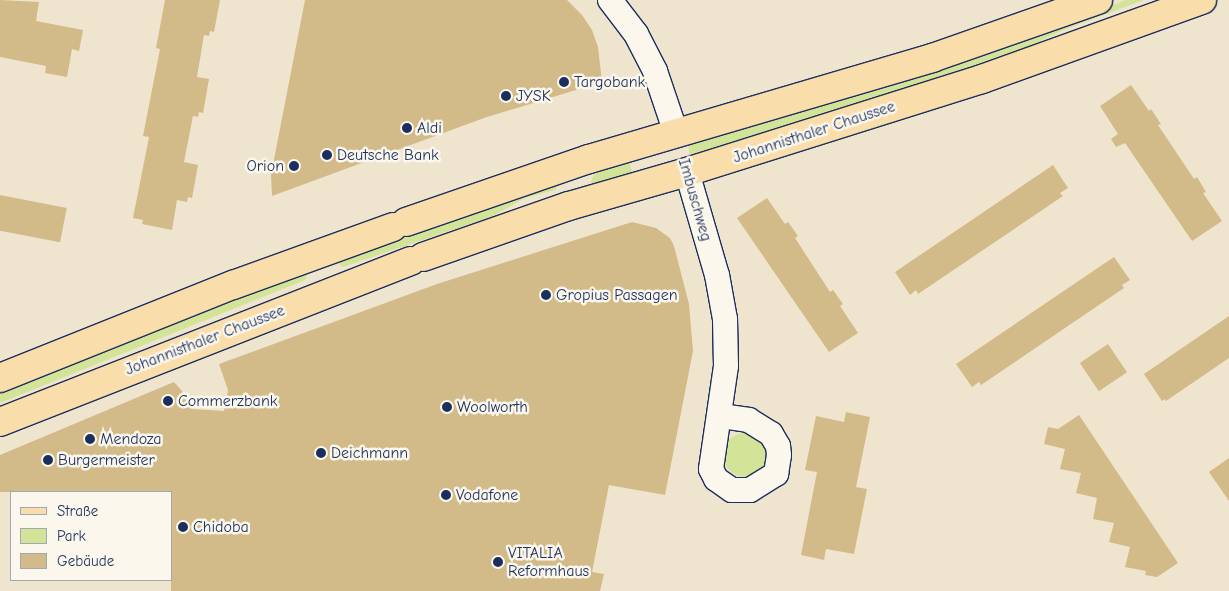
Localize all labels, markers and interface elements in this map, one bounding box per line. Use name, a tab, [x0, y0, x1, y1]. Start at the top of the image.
place label: Targobank	[574, 72, 645, 92]
marker: Targobank	[558, 76, 570, 88]
place label: JYSK	[516, 86, 551, 106]
marker: JYSK	[500, 90, 512, 102]
street label: Johannisthaler Chaussee	[731, 97, 897, 167]
place label: Aldi	[417, 118, 442, 138]
marker: Aldi	[401, 122, 413, 134]
place label: Deutsche Bank	[337, 145, 439, 165]
marker: Deutsche Bank	[321, 149, 333, 161]
place label: Orion	[246, 156, 284, 176]
street label: Imbuschweg	[674, 157, 716, 243]
marker: Orion	[288, 160, 300, 172]
place label: Gropius Passagen	[556, 285, 678, 305]
marker: Gropius Passagen	[540, 289, 552, 301]
street label: Johannisthaler Chaussee	[123, 301, 287, 379]
place label: Commerzbank	[178, 391, 277, 411]
marker: Commerzbank	[162, 395, 174, 407]
place label: Woolworth	[457, 397, 528, 417]
marker: Woolworth	[441, 401, 453, 413]
place label: Mendoza	[100, 429, 162, 449]
marker: Mendoza	[84, 433, 96, 445]
place label: Deichmann	[331, 443, 408, 463]
marker: Deichmann	[315, 447, 327, 459]
place label: Burgermeister	[58, 450, 155, 470]
marker: Burgermeister	[42, 454, 54, 466]
place label: Vodafone	[456, 485, 518, 505]
marker: Vodafone	[440, 489, 452, 501]
legend	[10, 491, 172, 581]
text: Straße	[57, 502, 98, 520]
place label: Chidoba	[193, 517, 249, 537]
marker: Chidoba	[177, 521, 189, 533]
text: Park	[57, 527, 86, 545]
place label: VITALIA Reformhaus	[508, 543, 589, 581]
text: Gebäude	[57, 552, 114, 570]
marker: VITALIA Reformhaus	[492, 556, 504, 568]

